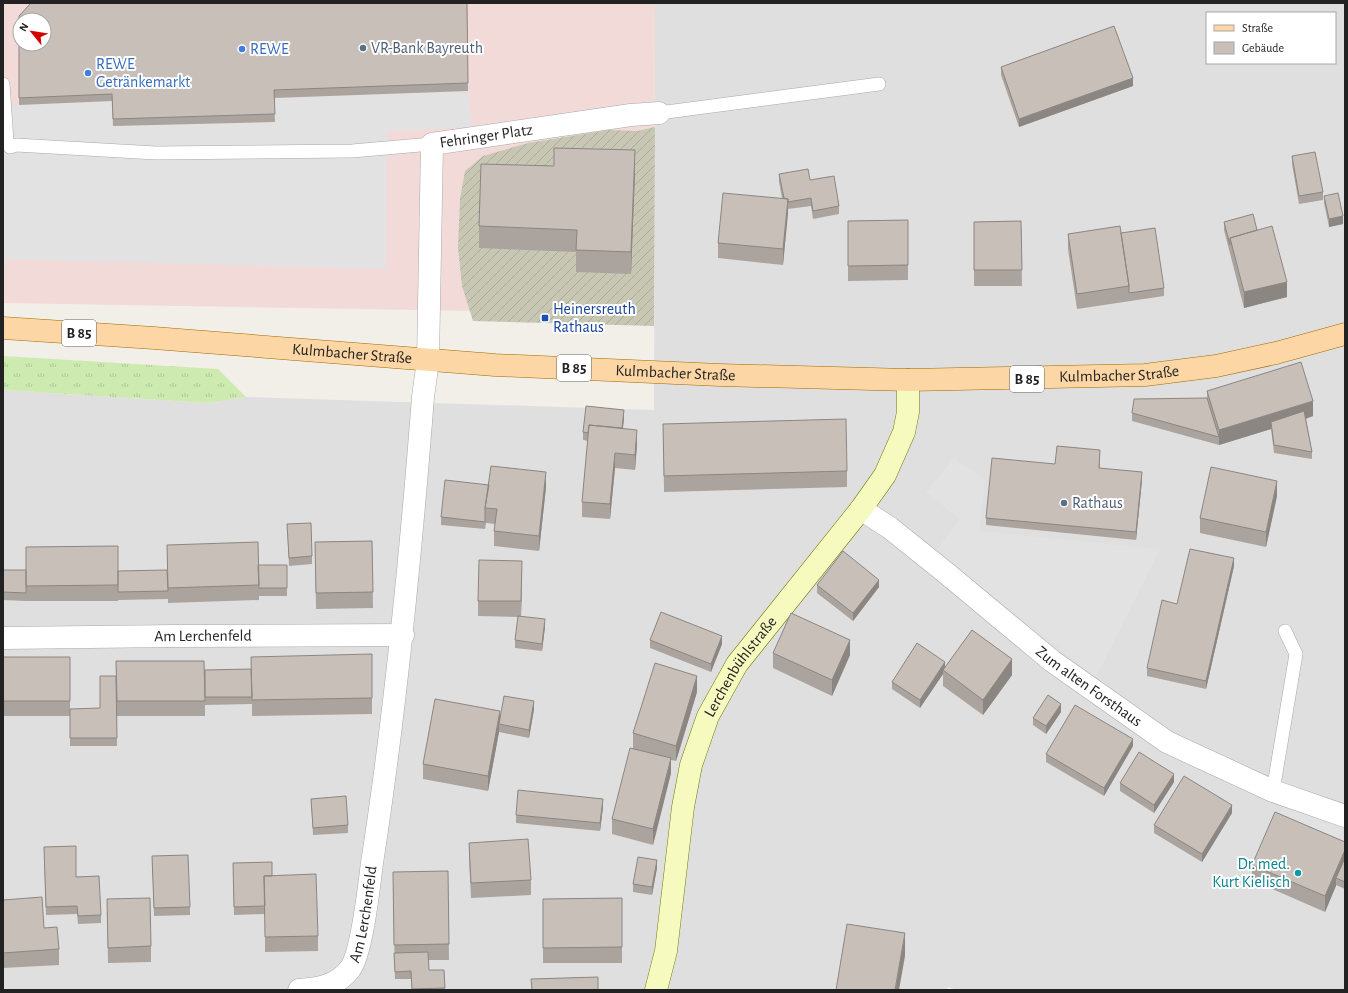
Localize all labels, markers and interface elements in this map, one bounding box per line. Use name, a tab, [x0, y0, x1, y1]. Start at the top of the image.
north arrow	[12, 12, 52, 52]
legend	[1206, 12, 1336, 64]
text: N	[17, 21, 30, 33]
text: Straße	[1242, 22, 1273, 34]
place label: VR-Bank Bayreuth	[371, 40, 483, 57]
place label: REWE	[250, 41, 289, 57]
text: Gebäude	[1242, 42, 1284, 54]
marker: VR-Bank Bayreuth	[358, 43, 368, 53]
marker: REWE	[237, 44, 247, 54]
place label: REWE Getränkemarkt	[96, 56, 190, 90]
marker: REWE Getränkemarkt	[83, 68, 93, 78]
street label: Fehringer Platz	[439, 121, 534, 151]
place label: Heinersreuth Rathaus	[553, 301, 636, 335]
marker: Heinersreuth Rathaus	[540, 313, 550, 323]
road number: B 85	[62, 320, 96, 346]
street label: Kulmbacher Straße	[292, 341, 413, 366]
road number: B 85	[557, 355, 591, 381]
street label: Kulmbacher Straße	[615, 362, 736, 383]
street label: Kulmbacher Straße	[1059, 363, 1180, 385]
road number: B 85	[1010, 366, 1044, 392]
place label: Rathaus	[1072, 495, 1123, 511]
marker: Rathaus	[1059, 498, 1069, 508]
street label: Lerchenbühlstraße	[701, 613, 780, 720]
street label: Am Lerchenfeld	[154, 628, 252, 644]
street label: Zum alten Forsthaus	[1033, 643, 1145, 730]
place label: Dr. med. Kurt Kielisch	[1212, 856, 1290, 890]
street label: Am Lerchenfeld	[346, 865, 380, 965]
marker: Dr. med. Kurt Kielisch	[1293, 868, 1303, 878]

